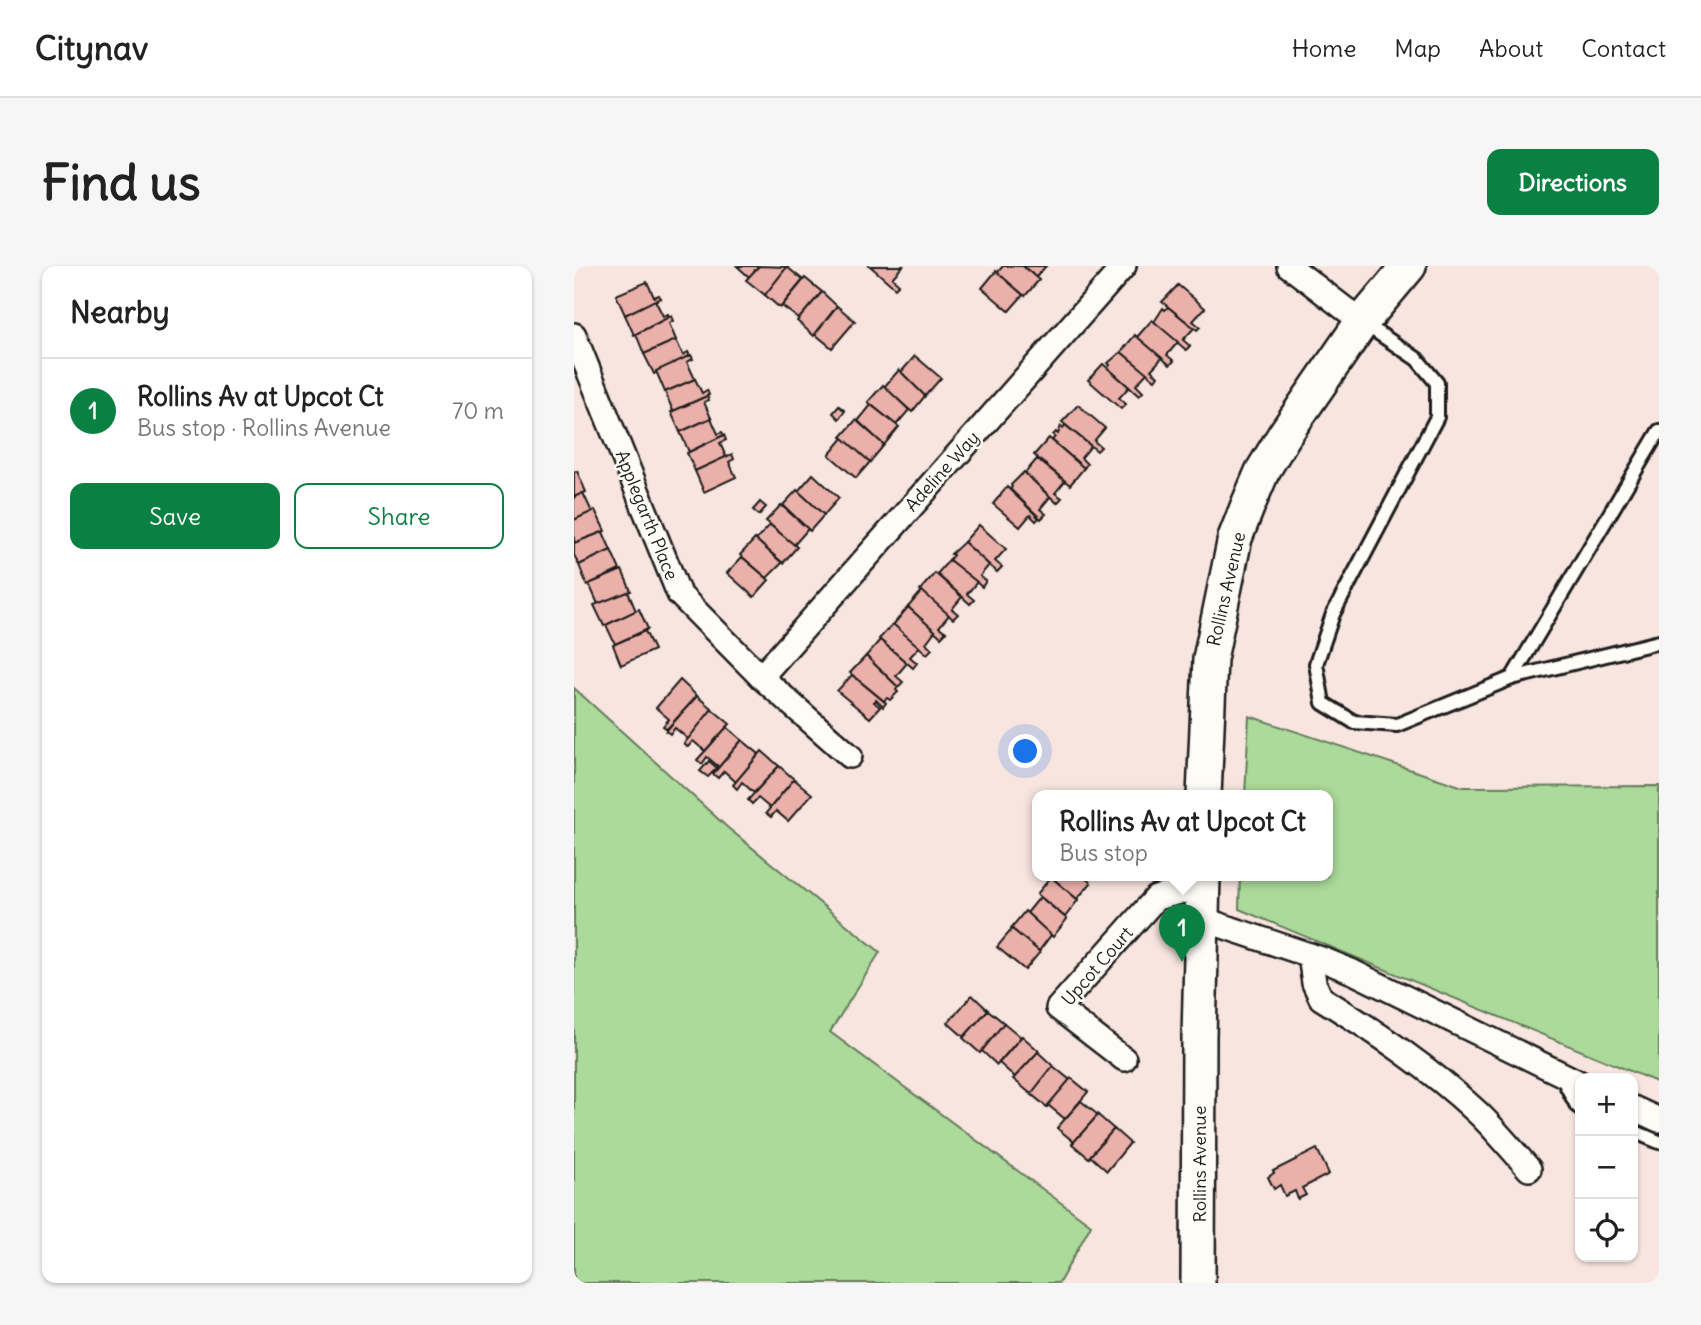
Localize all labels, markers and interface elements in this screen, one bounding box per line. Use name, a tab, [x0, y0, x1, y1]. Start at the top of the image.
text: Citynav	[35, 27, 148, 69]
text: Home	[1292, 33, 1356, 63]
text: Map	[1394, 33, 1441, 63]
text: About	[1479, 33, 1543, 63]
text: Contact	[1581, 33, 1666, 63]
button: Directions	[1487, 149, 1659, 215]
text: Find us	[42, 152, 200, 213]
text: Nearby	[70, 293, 170, 331]
text: Rollins Av at Upcot Ct	[137, 380, 384, 413]
text: 1	[88, 396, 98, 425]
text: 70 m	[452, 396, 504, 425]
text: Bus stop · Rollins Avenue	[137, 413, 391, 442]
street label: Adeline Way	[900, 426, 984, 516]
street label: Applegarth Place	[611, 447, 683, 583]
button: Save	[70, 483, 280, 549]
button: Share	[294, 483, 504, 549]
street label: Rollins Avenue	[1202, 530, 1250, 648]
your location	[1008, 734, 1042, 768]
popup	[1032, 790, 1333, 881]
text: Rollins Av at Upcot Ct	[1059, 805, 1306, 838]
text: Bus stop	[1059, 838, 1148, 867]
pin: 1	[1159, 904, 1205, 962]
street label: Upcot Court	[1056, 922, 1138, 1010]
map controls	[1575, 1073, 1638, 1262]
button: +	[1575, 1073, 1638, 1136]
street label: Rollins Avenue	[1188, 1106, 1211, 1222]
button: −	[1575, 1136, 1638, 1199]
button: locate	[1575, 1199, 1638, 1262]

